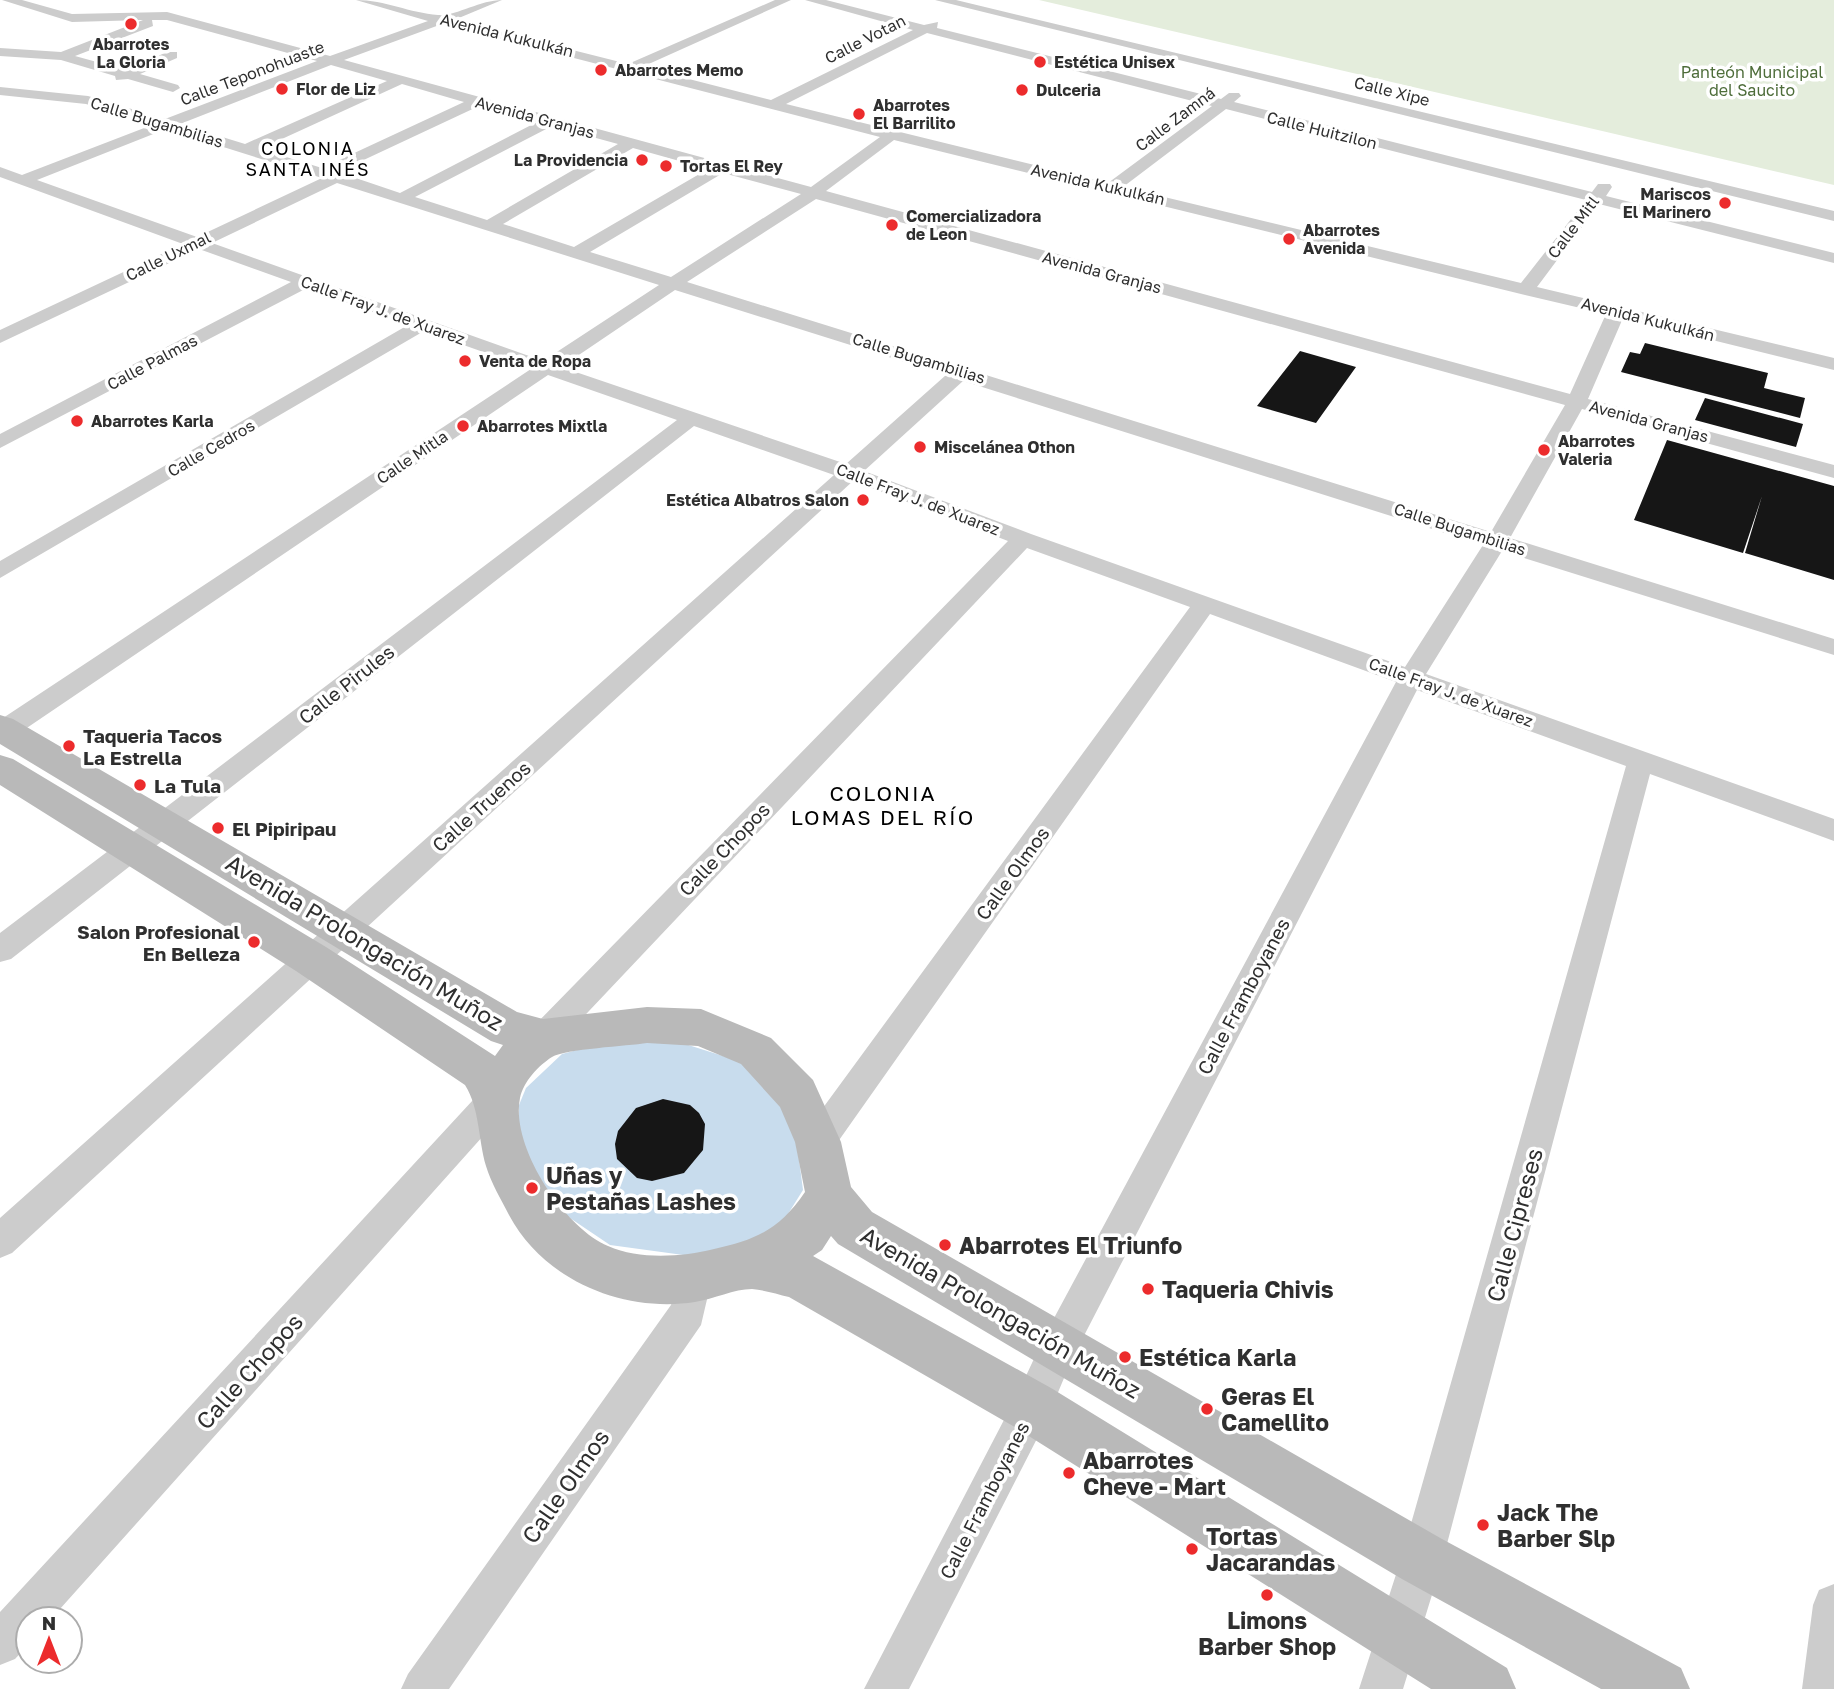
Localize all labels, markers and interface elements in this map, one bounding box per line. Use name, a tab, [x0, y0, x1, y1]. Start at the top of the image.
street label: Avenida Kukulkán	[438, 9, 576, 61]
street label: Calle Votan	[821, 10, 909, 68]
marker: Abarrotes La Gloria	[123, 16, 139, 32]
place label: Abarrotes La Gloria	[92, 34, 170, 72]
street label: Calle Teponohuaste	[177, 36, 327, 110]
place label: Estética Unisex	[1054, 52, 1176, 72]
marker: Estética Unisex	[1032, 54, 1048, 70]
place label: Abarrotes Memo	[615, 60, 744, 80]
marker: Abarrotes Memo	[593, 62, 609, 78]
park label: Panteón Municipal del Saucito	[1681, 62, 1823, 100]
street label: Calle Xipe	[1352, 72, 1432, 110]
place label: Flor de Liz	[296, 79, 376, 99]
place label: Dulceria	[1036, 80, 1101, 100]
marker: Flor de Liz	[274, 81, 290, 97]
marker: Dulceria	[1014, 82, 1030, 98]
street label: Calle Zamná	[1131, 82, 1219, 156]
street label: Avenida Granjas	[473, 91, 597, 143]
street label: Calle Bugambilias	[88, 92, 226, 152]
place label: Abarrotes El Barrilito	[873, 95, 956, 133]
marker: Abarrotes El Barrilito	[851, 106, 867, 122]
street label: Calle Huitzilon	[1265, 107, 1379, 153]
district label: COLONIA SANTA INÉS	[245, 137, 371, 180]
place label: La Providencia	[514, 150, 628, 170]
marker: La Providencia	[634, 152, 650, 168]
place label: Tortas El Rey	[680, 156, 783, 176]
marker: Tortas El Rey	[658, 158, 674, 174]
street label: Avenida Kukulkán	[1029, 159, 1167, 209]
place label: Mariscos El Marinero	[1623, 184, 1711, 222]
street label: Calle Mitl	[1543, 192, 1603, 262]
marker: Mariscos El Marinero	[1717, 195, 1733, 211]
place label: Comercializadora de Leon	[906, 206, 1041, 244]
marker: Comercializadora de Leon	[884, 217, 900, 233]
place label: Abarrotes Avenida	[1303, 220, 1380, 258]
street label: Calle Uxmal	[122, 227, 214, 285]
marker: Abarrotes Avenida	[1281, 231, 1297, 247]
street label: Avenida Granjas	[1040, 246, 1164, 298]
street label: Calle Fray J. de Xuarez	[298, 271, 468, 349]
street label: Avenida Kukulkán	[1579, 293, 1717, 345]
street label: Calle Bugambilias	[850, 328, 988, 388]
street label: Calle Palmas	[103, 330, 201, 394]
place label: Venta de Ropa	[479, 351, 591, 371]
marker: Venta de Ropa	[457, 353, 473, 369]
street label: Avenida Granjas	[1587, 395, 1711, 447]
place label: Abarrotes Karla	[91, 411, 214, 431]
marker: Abarrotes Karla	[69, 413, 85, 429]
street label: Calle Cedros	[164, 415, 258, 481]
place label: Abarrotes Mixtla	[477, 416, 607, 436]
marker: Abarrotes Mixtla	[455, 418, 471, 434]
street label: Calle Mitla	[372, 426, 452, 488]
place label: Abarrotes Valeria	[1558, 431, 1635, 469]
place label: Miscelánea Othon	[934, 437, 1075, 457]
marker: Miscelánea Othon	[912, 439, 928, 455]
marker: Abarrotes Valeria	[1536, 442, 1552, 458]
street label: Calle Fray J. de Xuarez	[833, 459, 1003, 539]
place label: Estética Albatros Salon	[666, 490, 849, 510]
marker: Estética Albatros Salon	[855, 492, 871, 508]
street label: Calle Bugambilias	[1391, 498, 1529, 560]
street label: Calle Pirules	[294, 640, 398, 728]
street label: Calle Fray J. de Xuarez	[1366, 653, 1536, 731]
place label: Taqueria Tacos La Estrella	[83, 724, 223, 769]
marker: Taqueria Tacos La Estrella	[61, 738, 77, 754]
street label: Calle Truenos	[427, 756, 535, 856]
place label: La Tula	[154, 774, 221, 797]
marker: La Tula	[132, 777, 148, 793]
district label: COLONIA LOMAS DEL RÍO	[791, 780, 975, 830]
street label: Calle Chopos	[674, 798, 774, 900]
place label: El Pipiripau	[232, 817, 336, 840]
marker: El Pipiripau	[210, 820, 226, 836]
street label: Calle Olmos	[970, 822, 1054, 924]
street label: Avenida Prolongación Muñoz	[221, 848, 509, 1036]
street label: Calle Framboyanes	[1192, 914, 1294, 1078]
place label: Salon Profesional En Belleza	[77, 920, 240, 965]
marker: Salon Profesional En Belleza	[246, 934, 262, 950]
street label: Calle Cipreses	[1480, 1145, 1548, 1305]
place label: Uñas y Pestañas Lashes	[546, 1161, 736, 1215]
marker: Uñas y Pestañas Lashes	[524, 1180, 540, 1196]
street label: Avenida Prolongación Muñoz	[856, 1220, 1146, 1404]
place label: Abarrotes El Triunfo	[959, 1231, 1182, 1259]
marker: Abarrotes El Triunfo	[937, 1237, 953, 1253]
place label: Taqueria Chivis	[1162, 1275, 1334, 1303]
marker: Taqueria Chivis	[1140, 1281, 1156, 1297]
street label: Calle Chopos	[190, 1307, 308, 1435]
place label: Estética Karla	[1139, 1343, 1296, 1371]
marker: Estética Karla	[1117, 1349, 1133, 1365]
place label: Geras El Camellito	[1221, 1382, 1329, 1436]
marker: Geras El Camellito	[1199, 1401, 1215, 1417]
street label: Calle Framboyanes	[934, 1417, 1034, 1583]
street label: Calle Olmos	[515, 1424, 615, 1548]
place label: Abarrotes Cheve - Mart	[1083, 1446, 1226, 1500]
marker: Abarrotes Cheve - Mart	[1061, 1465, 1077, 1481]
place label: Jack The Barber Slp	[1497, 1498, 1615, 1552]
marker: Jack The Barber Slp	[1475, 1517, 1491, 1533]
place label: Tortas Jacarandas	[1206, 1522, 1335, 1576]
marker: Tortas Jacarandas	[1184, 1541, 1200, 1557]
marker: Limons Barber Shop	[1259, 1587, 1275, 1603]
north arrow	[14, 1605, 84, 1675]
place label: Limons Barber Shop	[1198, 1606, 1336, 1660]
text: N	[42, 1611, 56, 1634]

